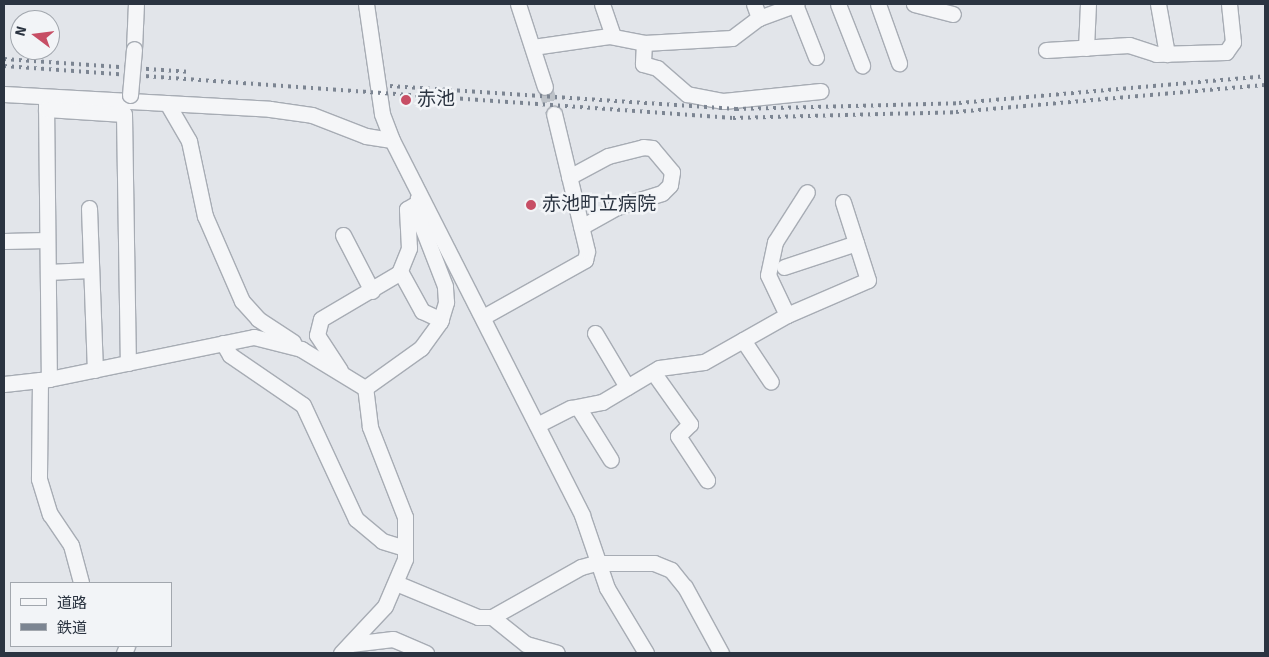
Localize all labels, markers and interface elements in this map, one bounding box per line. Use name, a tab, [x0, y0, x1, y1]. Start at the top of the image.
north arrow	[10, 10, 60, 60]
text: N	[12, 24, 30, 38]
place label: 赤池	[417, 89, 455, 111]
marker: 赤池	[399, 93, 413, 107]
place label: 赤池町立病院	[542, 194, 656, 216]
marker: 赤池町立病院	[524, 198, 538, 212]
legend	[10, 582, 172, 647]
text: 道路	[57, 594, 87, 612]
text: 鉄道	[57, 619, 87, 637]

